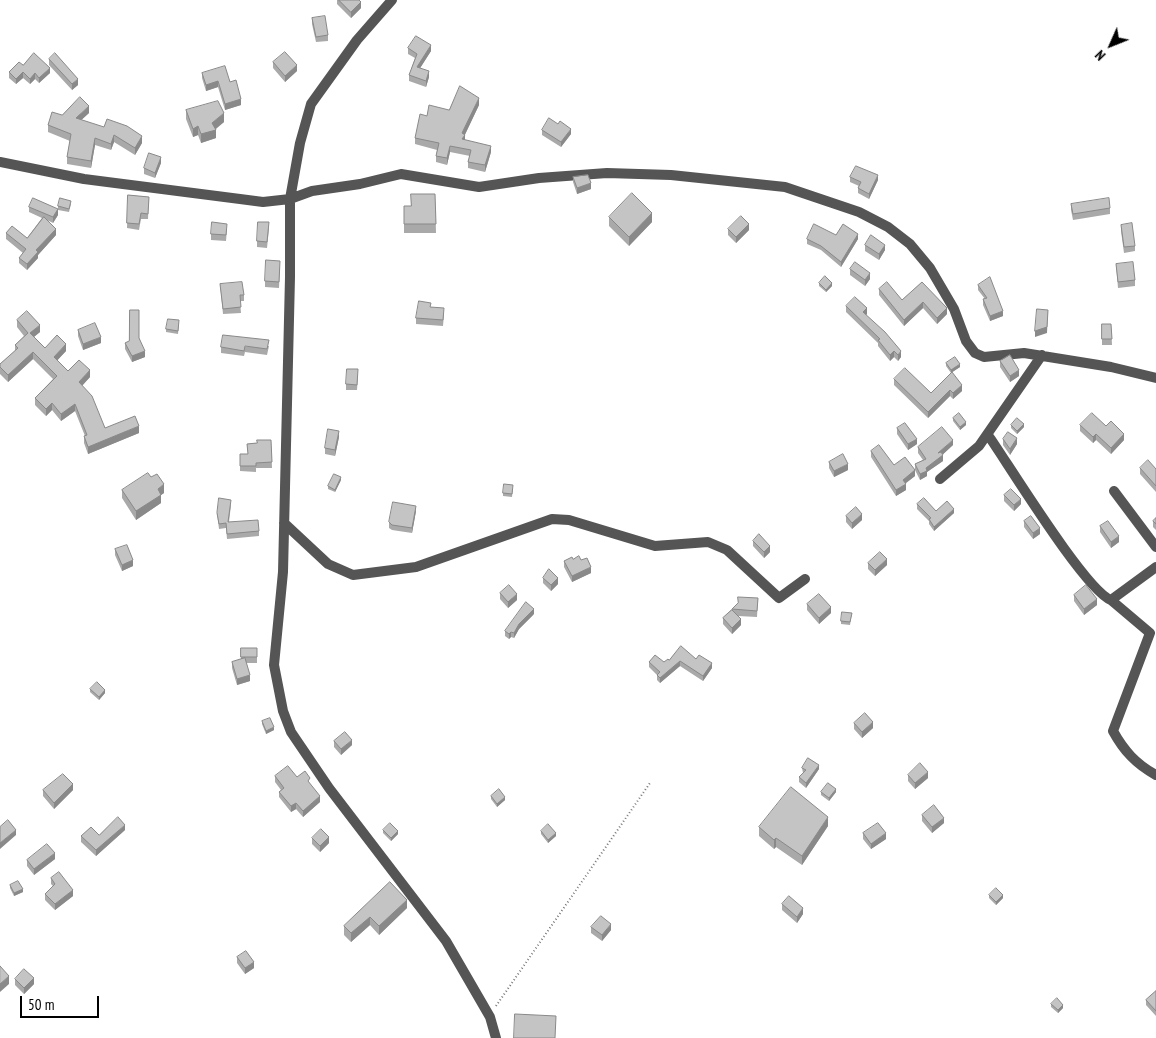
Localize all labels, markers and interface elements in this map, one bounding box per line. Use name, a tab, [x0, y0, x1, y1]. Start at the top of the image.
north arrow	[1086, 20, 1136, 70]
text: N	[1091, 46, 1109, 64]
scale bar	[22, 986, 101, 1018]
text: 50 m	[28, 995, 54, 1014]

